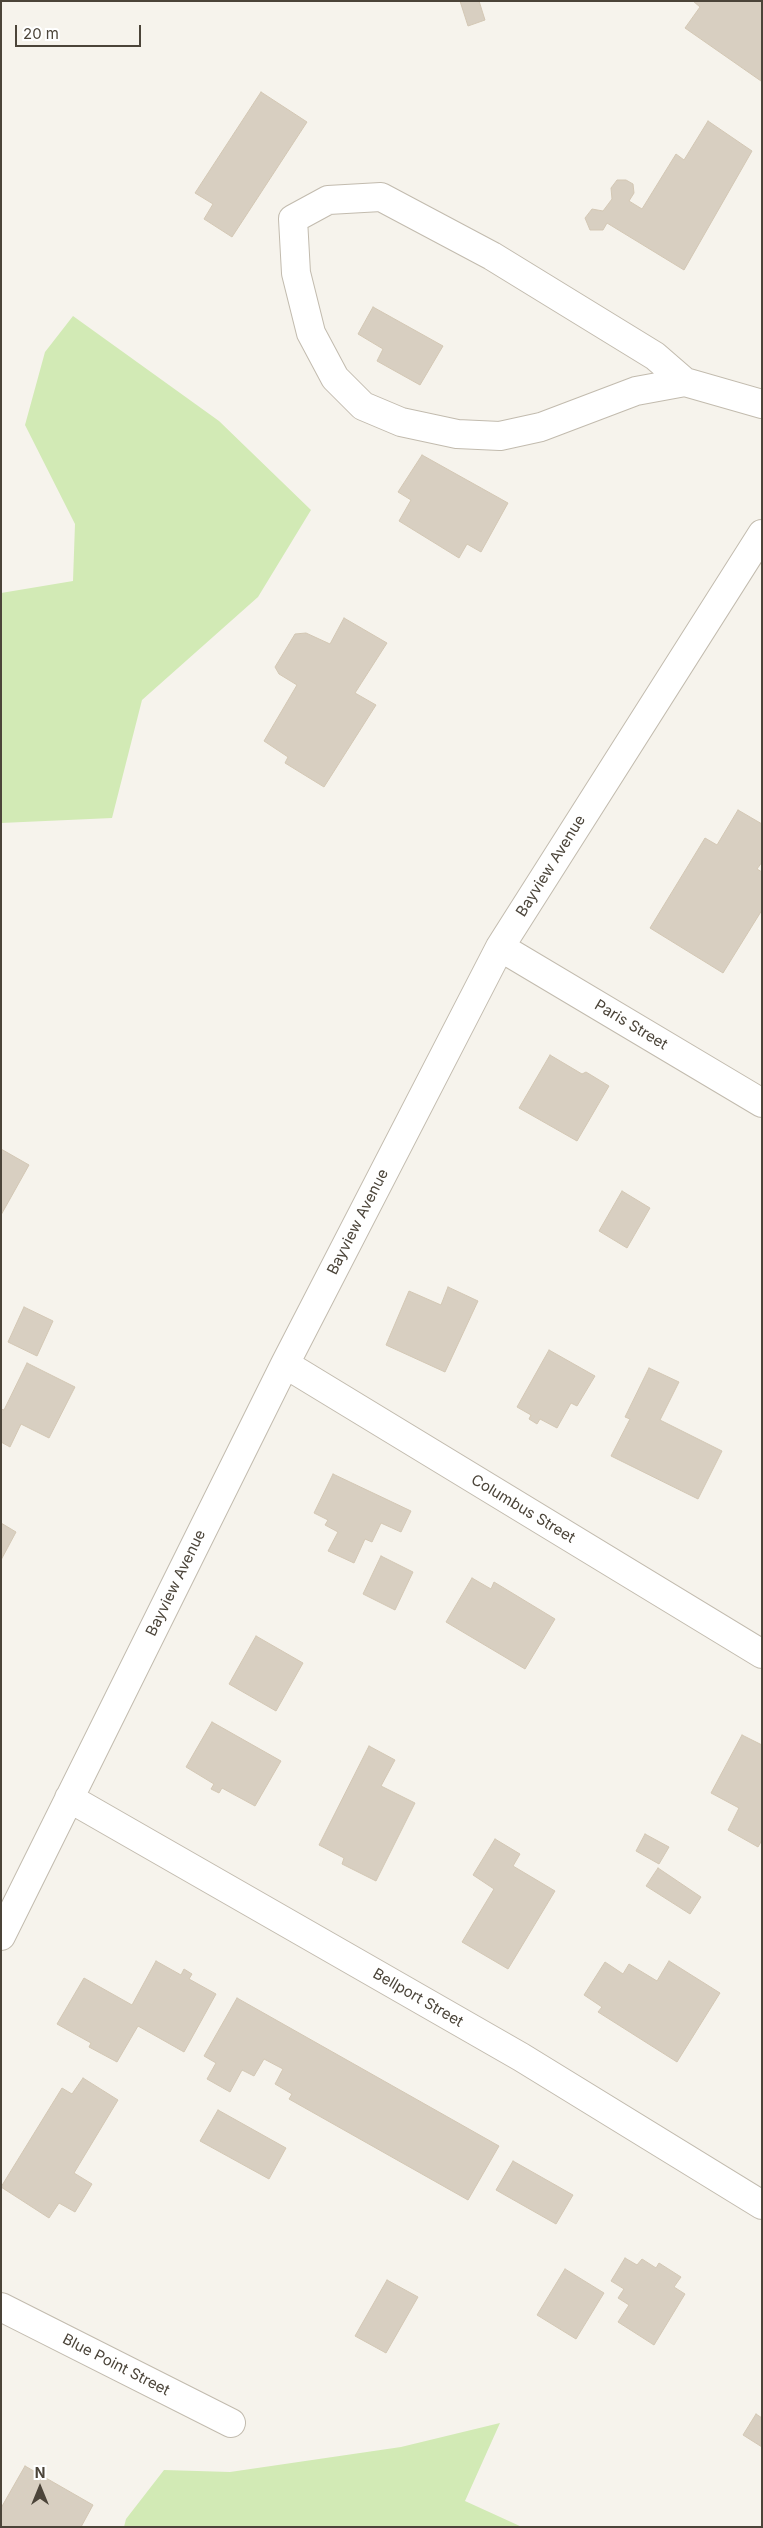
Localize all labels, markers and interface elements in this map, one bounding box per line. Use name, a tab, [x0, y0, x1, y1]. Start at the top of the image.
scale bar	[18, 15, 144, 47]
text: 20 m	[23, 24, 59, 43]
street label: Bayview Avenue	[513, 812, 589, 920]
street label: Paris Street	[591, 996, 671, 1054]
street label: Bayview Avenue	[324, 1166, 392, 1278]
street label: Columbus Street	[468, 1471, 578, 1547]
street label: Bayview Avenue	[142, 1527, 210, 1639]
street label: Bellport Street	[370, 1965, 466, 2031]
street label: Blue Point Street	[59, 2330, 173, 2400]
north arrow	[15, 2463, 65, 2513]
text: N	[35, 2464, 45, 2481]

